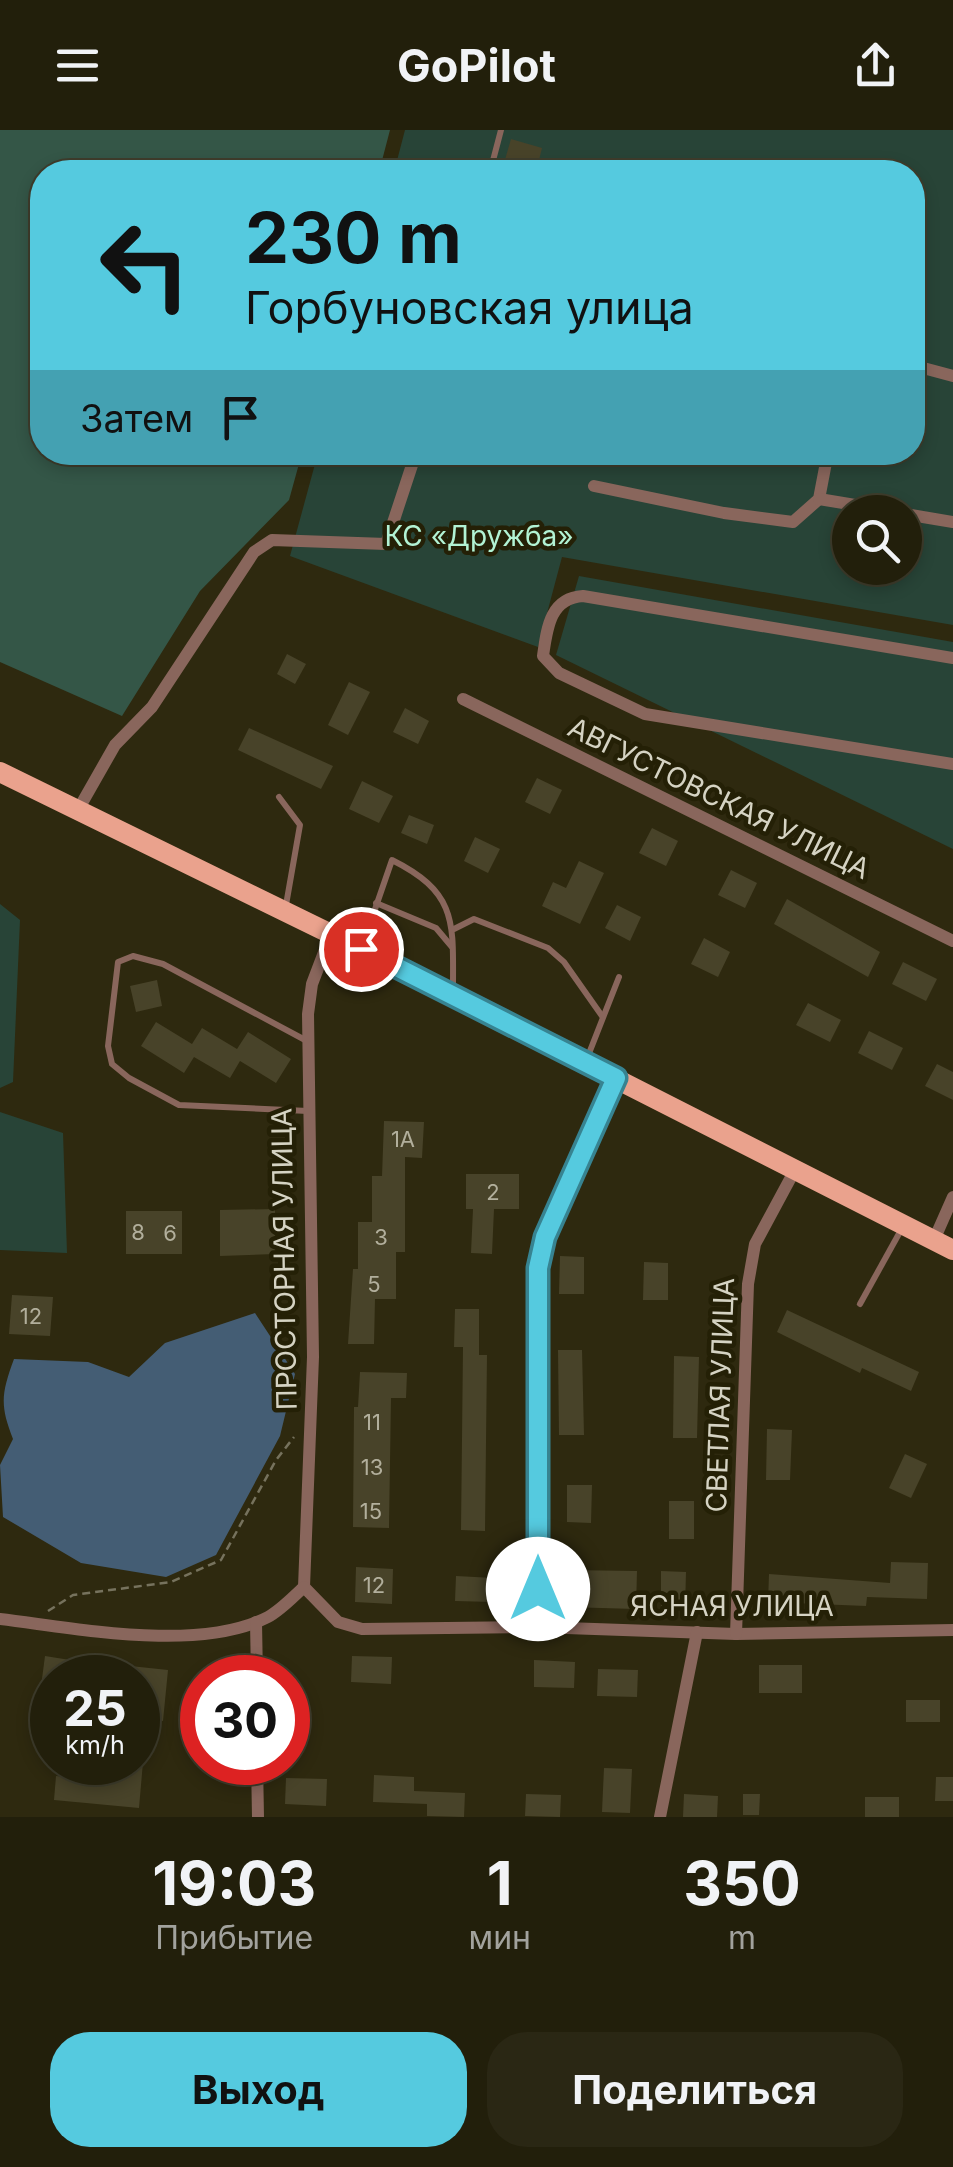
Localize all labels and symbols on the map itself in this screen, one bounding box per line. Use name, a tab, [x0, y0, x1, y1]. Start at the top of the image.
park label: КС «Дружба»	[384, 519, 574, 553]
street label: АВГУСТОВСКАЯ УЛИЦА	[563, 710, 875, 886]
pin	[319, 907, 404, 992]
street label: ПРОСТОРНАЯ УЛИЦА	[264, 1108, 304, 1410]
house number: 1А	[391, 1126, 415, 1152]
house number: 2	[486, 1179, 500, 1205]
house number: 8	[131, 1219, 145, 1245]
house number: 6	[163, 1220, 177, 1246]
house number: 3	[374, 1224, 388, 1250]
house number: 5	[367, 1271, 381, 1297]
street label: СВЕТЛАЯ УЛИЦА	[699, 1277, 741, 1513]
house number: 12	[20, 1303, 42, 1329]
house number: 11	[363, 1409, 381, 1435]
house number: 13	[361, 1454, 383, 1480]
house number: 15	[360, 1498, 382, 1524]
position arrow	[486, 1537, 590, 1641]
house number: 12	[363, 1572, 385, 1598]
street label: ЯСНАЯ УЛИЦА	[630, 1589, 834, 1623]
speed limit sign: 30	[180, 1655, 310, 1785]

